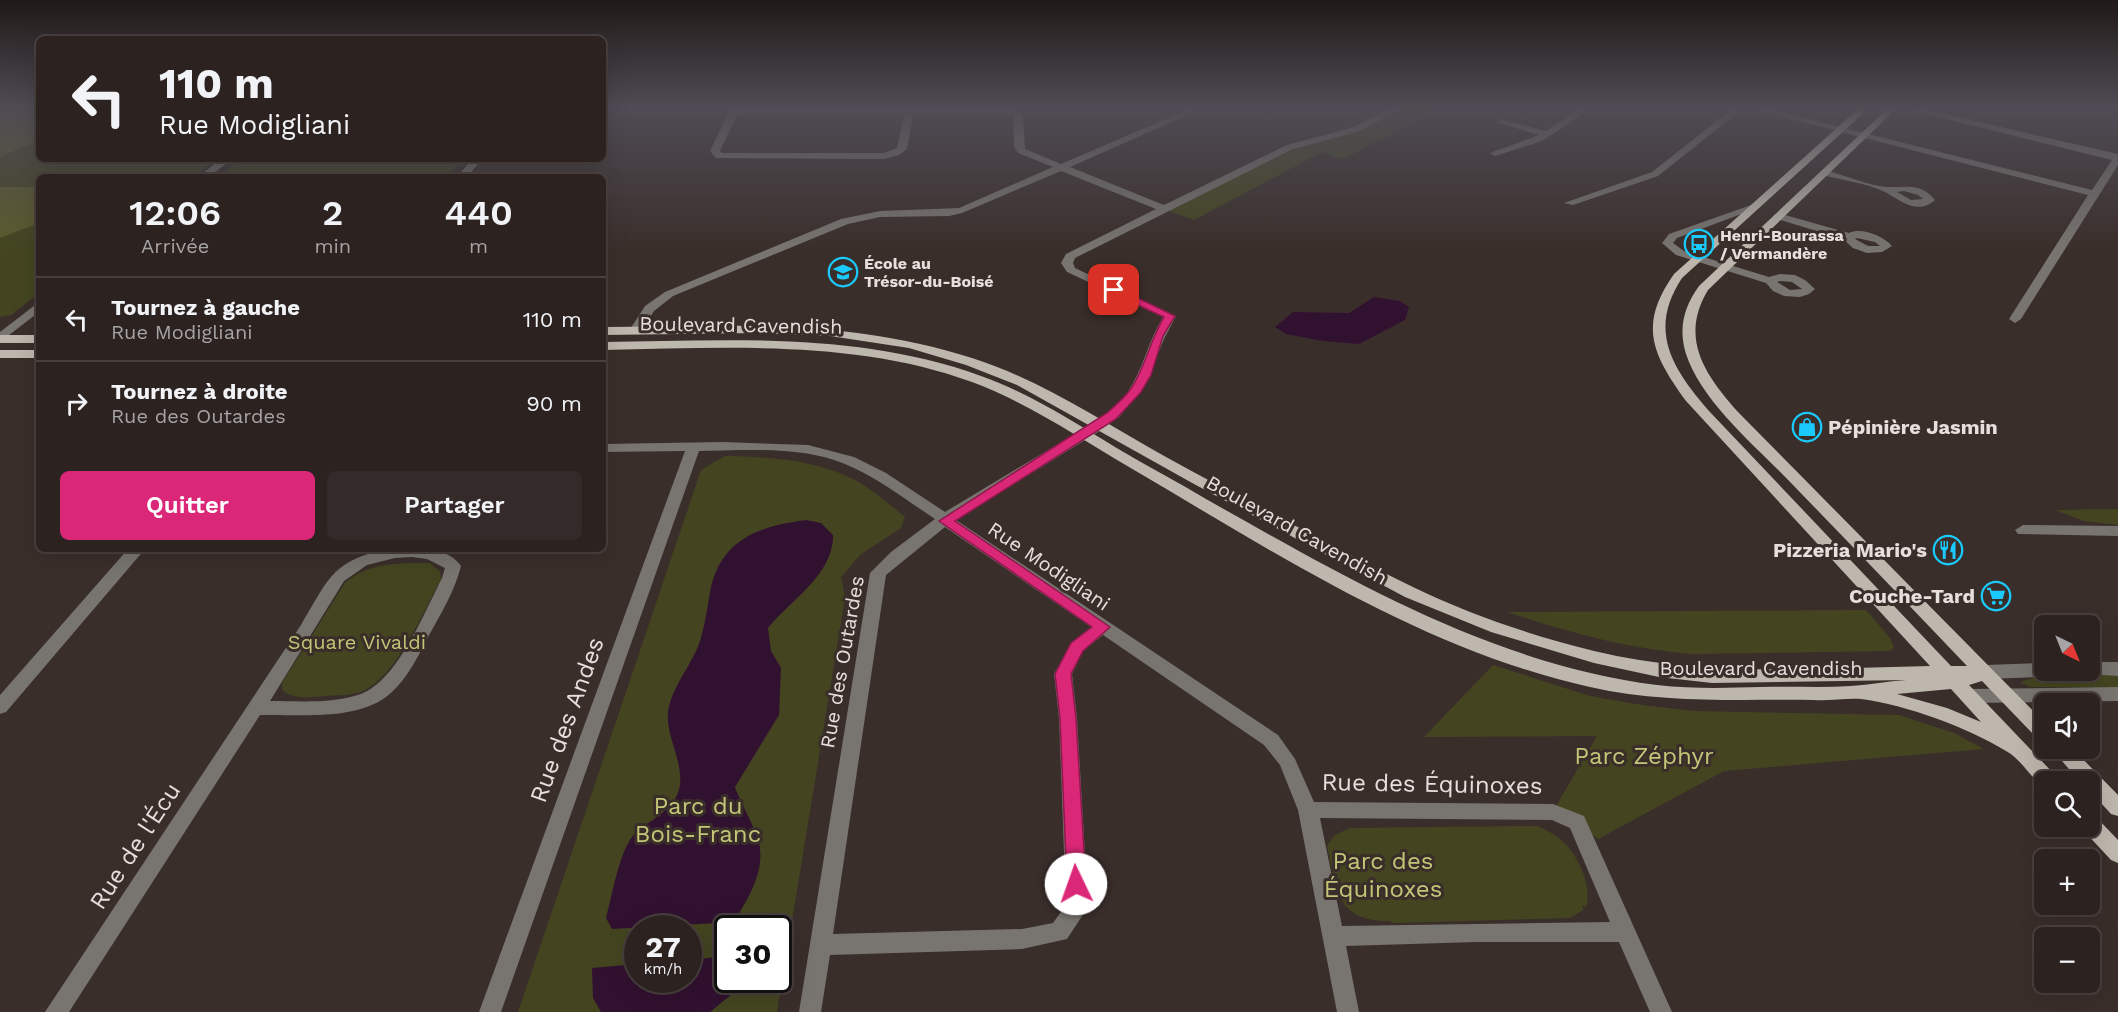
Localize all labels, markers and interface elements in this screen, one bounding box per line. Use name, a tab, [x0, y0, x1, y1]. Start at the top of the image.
text: 110 m	[159, 59, 274, 108]
icon: left	[60, 60, 138, 138]
text: Rue Modigliani	[159, 109, 350, 141]
text: 12:06	[129, 192, 221, 234]
text: 2	[322, 192, 343, 234]
text: 440	[444, 192, 513, 234]
place label: Henri-Bourassa / Vermandère	[1720, 226, 1845, 263]
bus stop icon: Henri-Bourassa / Vermandère	[1683, 228, 1715, 260]
text: Arrivée	[141, 234, 209, 258]
text: min	[314, 234, 351, 258]
text: m	[469, 234, 488, 258]
place label: École au Trésor-du-Boisé	[864, 254, 994, 291]
school or university icon: École au Trésor-du-Boisé	[827, 256, 859, 288]
pin	[1088, 264, 1139, 315]
icon: arrive	[1097, 273, 1130, 306]
text: Tournez à gauche	[111, 295, 300, 320]
icon: left	[60, 303, 93, 336]
text: 110 m	[523, 307, 582, 332]
street label: Boulevard Cavendish	[639, 311, 843, 339]
text: Rue Modigliani	[111, 320, 253, 344]
text: Tournez à droite	[111, 379, 288, 404]
icon: right	[60, 387, 93, 420]
text: 90 m	[526, 391, 582, 416]
text: Rue des Outardes	[111, 404, 286, 428]
shop icon: Pépinière Jasmin	[1791, 411, 1823, 443]
place label: Pépinière Jasmin	[1828, 415, 1998, 439]
street label: Boulevard Cavendish	[1202, 470, 1392, 590]
button: Quitter	[60, 471, 315, 540]
button: Partager	[327, 471, 582, 540]
street label: Rue Modigliani	[984, 516, 1114, 616]
restaurant icon: Pizzeria Mario's	[1932, 534, 1964, 566]
place label: Pizzeria Mario's	[1773, 538, 1927, 562]
street label: Rue des Outardes	[815, 574, 869, 750]
supermarket icon: Couche-Tard	[1980, 580, 2012, 612]
place label: Couche-Tard	[1849, 584, 1975, 608]
north arrow	[2034, 615, 2100, 681]
map controls	[2034, 615, 2100, 993]
park label: Square Vivaldi	[288, 630, 426, 654]
street label: Rue des Andes	[524, 634, 610, 806]
street label: Boulevard Cavendish	[1659, 656, 1863, 680]
button: sound	[2034, 693, 2100, 759]
park label: Parc Zéphyr	[1574, 742, 1714, 770]
street label: Rue des Équinoxes	[1321, 768, 1543, 800]
button: search	[2034, 771, 2100, 837]
street label: Rue de l'Écu	[84, 778, 186, 914]
park label: Parc du Bois-Franc	[635, 792, 761, 848]
park label: Parc des Équinoxes	[1324, 847, 1442, 903]
button: +	[2034, 849, 2100, 915]
position arrow	[1044, 852, 1108, 916]
speed limit sign: 30	[714, 915, 792, 993]
button: −	[2034, 927, 2100, 993]
text: 27	[645, 929, 681, 964]
text: km/h	[644, 960, 682, 978]

